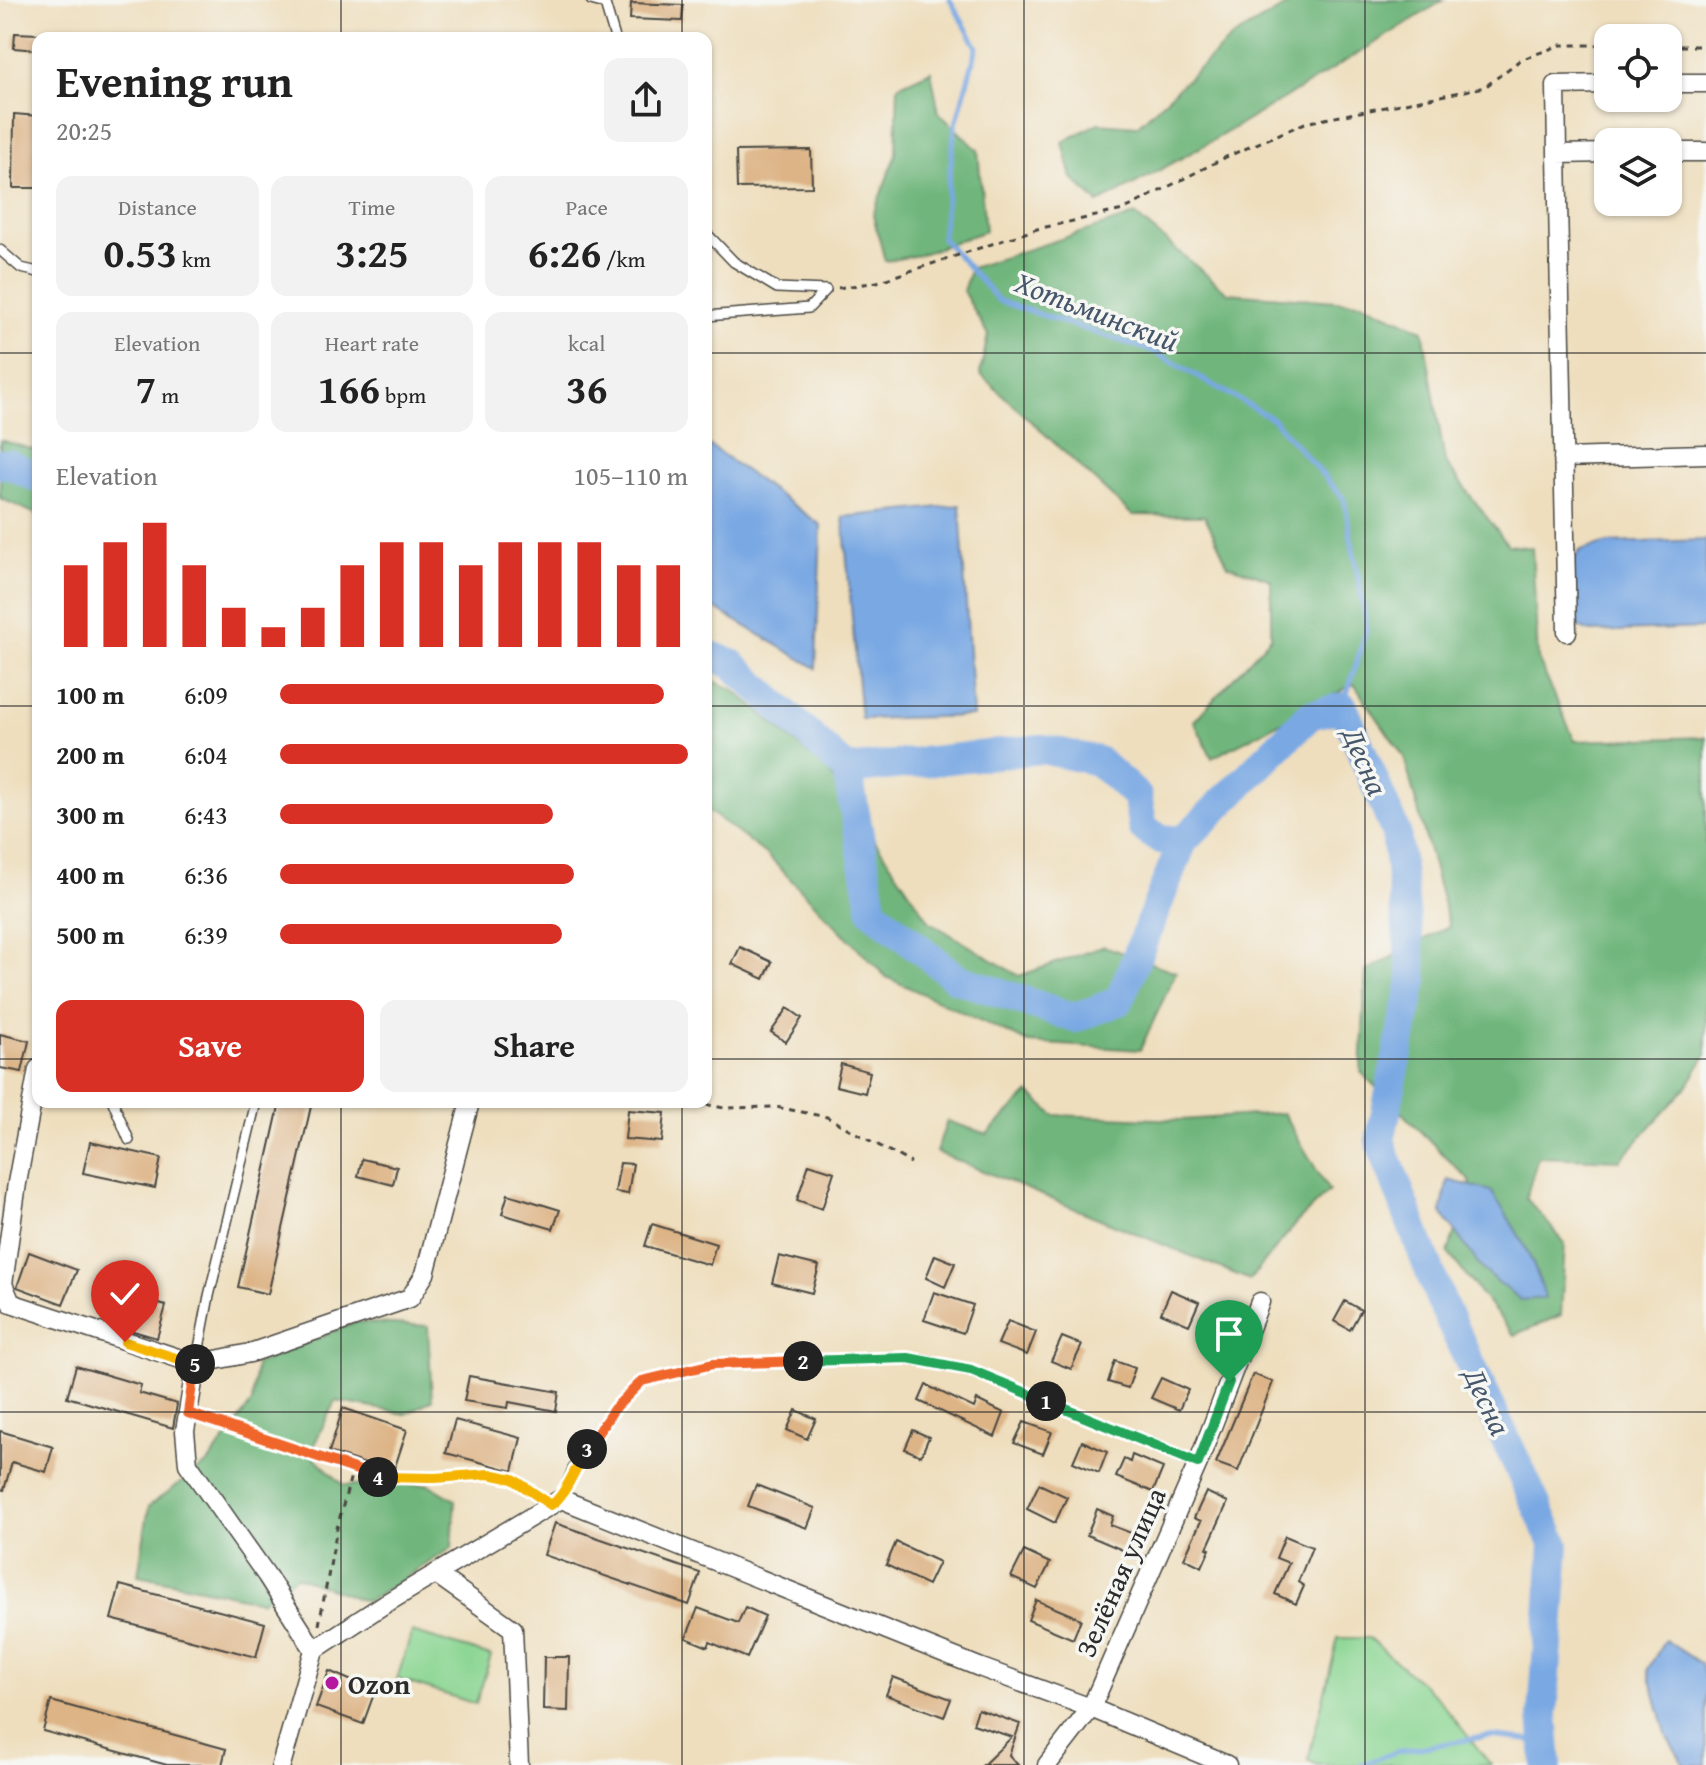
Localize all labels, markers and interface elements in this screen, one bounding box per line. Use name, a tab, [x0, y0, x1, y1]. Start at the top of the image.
map controls	[1594, 24, 1682, 216]
button: locate	[1594, 24, 1682, 112]
text: Evening run	[56, 49, 293, 113]
button: share	[604, 58, 688, 142]
text: 20:25	[56, 111, 112, 150]
button: layers	[1594, 128, 1682, 216]
text: Distance	[118, 191, 197, 223]
text: Time	[349, 191, 395, 223]
text: Pace	[566, 191, 608, 223]
text: 0.53	[104, 223, 177, 282]
text: 3:25	[335, 223, 409, 282]
text: 6:26	[528, 223, 601, 282]
text: km	[177, 243, 211, 275]
text: /km	[601, 243, 646, 275]
water label: Хотьминский	[1008, 259, 1185, 362]
text: Elevation	[114, 327, 200, 359]
text: Heart rate	[325, 327, 419, 359]
text: kcal	[568, 327, 605, 359]
text: 7	[136, 359, 156, 418]
text: 166	[318, 359, 380, 418]
text: 36	[566, 359, 607, 418]
text: m	[156, 379, 179, 411]
text: bpm	[380, 379, 426, 411]
text: Elevation	[56, 456, 158, 495]
text: 105–110 m	[574, 456, 688, 495]
text: 100 m	[56, 675, 124, 714]
text: 6:09	[184, 675, 228, 714]
water label: Десна	[1331, 718, 1400, 802]
text: 200 m	[56, 735, 124, 774]
text: 6:04	[184, 735, 228, 774]
text: 300 m	[56, 795, 124, 834]
text: 6:43	[184, 795, 228, 834]
text: 400 m	[56, 855, 124, 894]
text: 6:36	[184, 855, 228, 894]
text: 500 m	[56, 915, 124, 954]
text: 6:39	[184, 915, 228, 954]
button: Save	[56, 1000, 364, 1092]
button: Share	[380, 1000, 688, 1092]
pin	[91, 1260, 159, 1342]
icon: check	[103, 1272, 147, 1316]
pin	[1195, 1300, 1263, 1382]
icon: arrive	[1207, 1312, 1251, 1356]
pin: 2	[783, 1341, 823, 1381]
pin: 5	[175, 1344, 215, 1384]
text: 2	[797, 1345, 809, 1377]
text: 5	[189, 1348, 201, 1380]
water label: Десна	[1452, 1358, 1523, 1442]
pin: 1	[1026, 1381, 1066, 1421]
text: 1	[1040, 1385, 1052, 1417]
pin: 3	[567, 1429, 607, 1469]
text: 3	[581, 1433, 593, 1465]
pin: 4	[358, 1457, 398, 1497]
text: 4	[372, 1461, 384, 1493]
street label: Зелёная улица	[1064, 1480, 1176, 1663]
place label: Ozon	[348, 1663, 411, 1704]
marker: Ozon	[323, 1674, 341, 1692]

